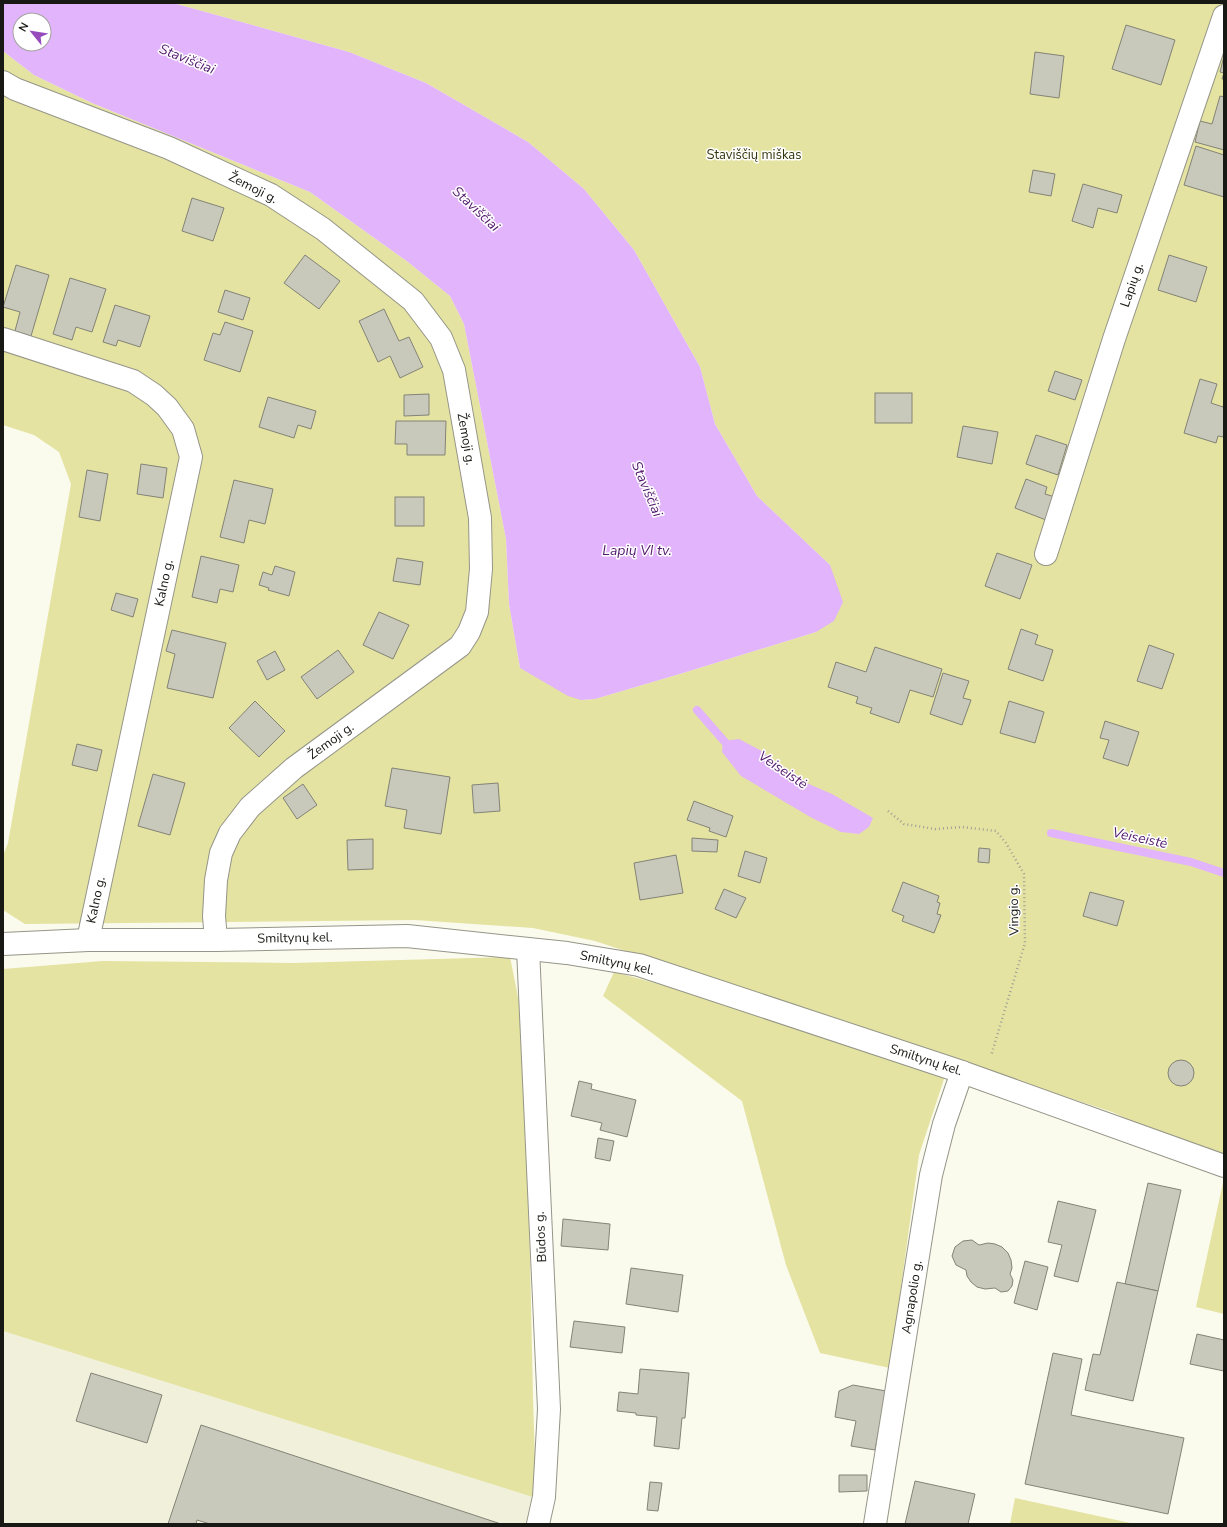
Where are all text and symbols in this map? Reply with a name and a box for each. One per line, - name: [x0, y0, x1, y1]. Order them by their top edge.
- north arrow: [12, 12, 52, 52]
- text: N: [15, 20, 32, 35]
- water label: Staviščiai: [156, 39, 218, 79]
- park label: Staviščių miškas: [707, 146, 801, 164]
- street label: Žemoji g.: [225, 167, 281, 208]
- water label: Staviščiai: [448, 182, 504, 236]
- street label: Lapių g.: [1116, 260, 1148, 310]
- street label: Žemoji g.: [453, 411, 480, 467]
- water label: Staviščiai: [627, 458, 667, 520]
- water label: Lapių VI tv.: [602, 541, 672, 560]
- street label: Kalno g.: [150, 558, 178, 608]
- street label: Žemoji g.: [304, 717, 358, 764]
- water label: Veiseistė: [755, 746, 812, 794]
- water label: Veiseistė: [1111, 823, 1170, 853]
- street label: Kalno g.: [82, 875, 110, 925]
- street label: Vingio g.: [1005, 884, 1023, 937]
- street label: Smiltynų kel.: [257, 928, 333, 948]
- street label: Smiltynų kel.: [578, 946, 656, 980]
- street label: Smiltynų kel.: [887, 1040, 965, 1080]
- street label: Būdos g.: [531, 1211, 551, 1263]
- street label: Agnapolio g.: [897, 1259, 927, 1335]

